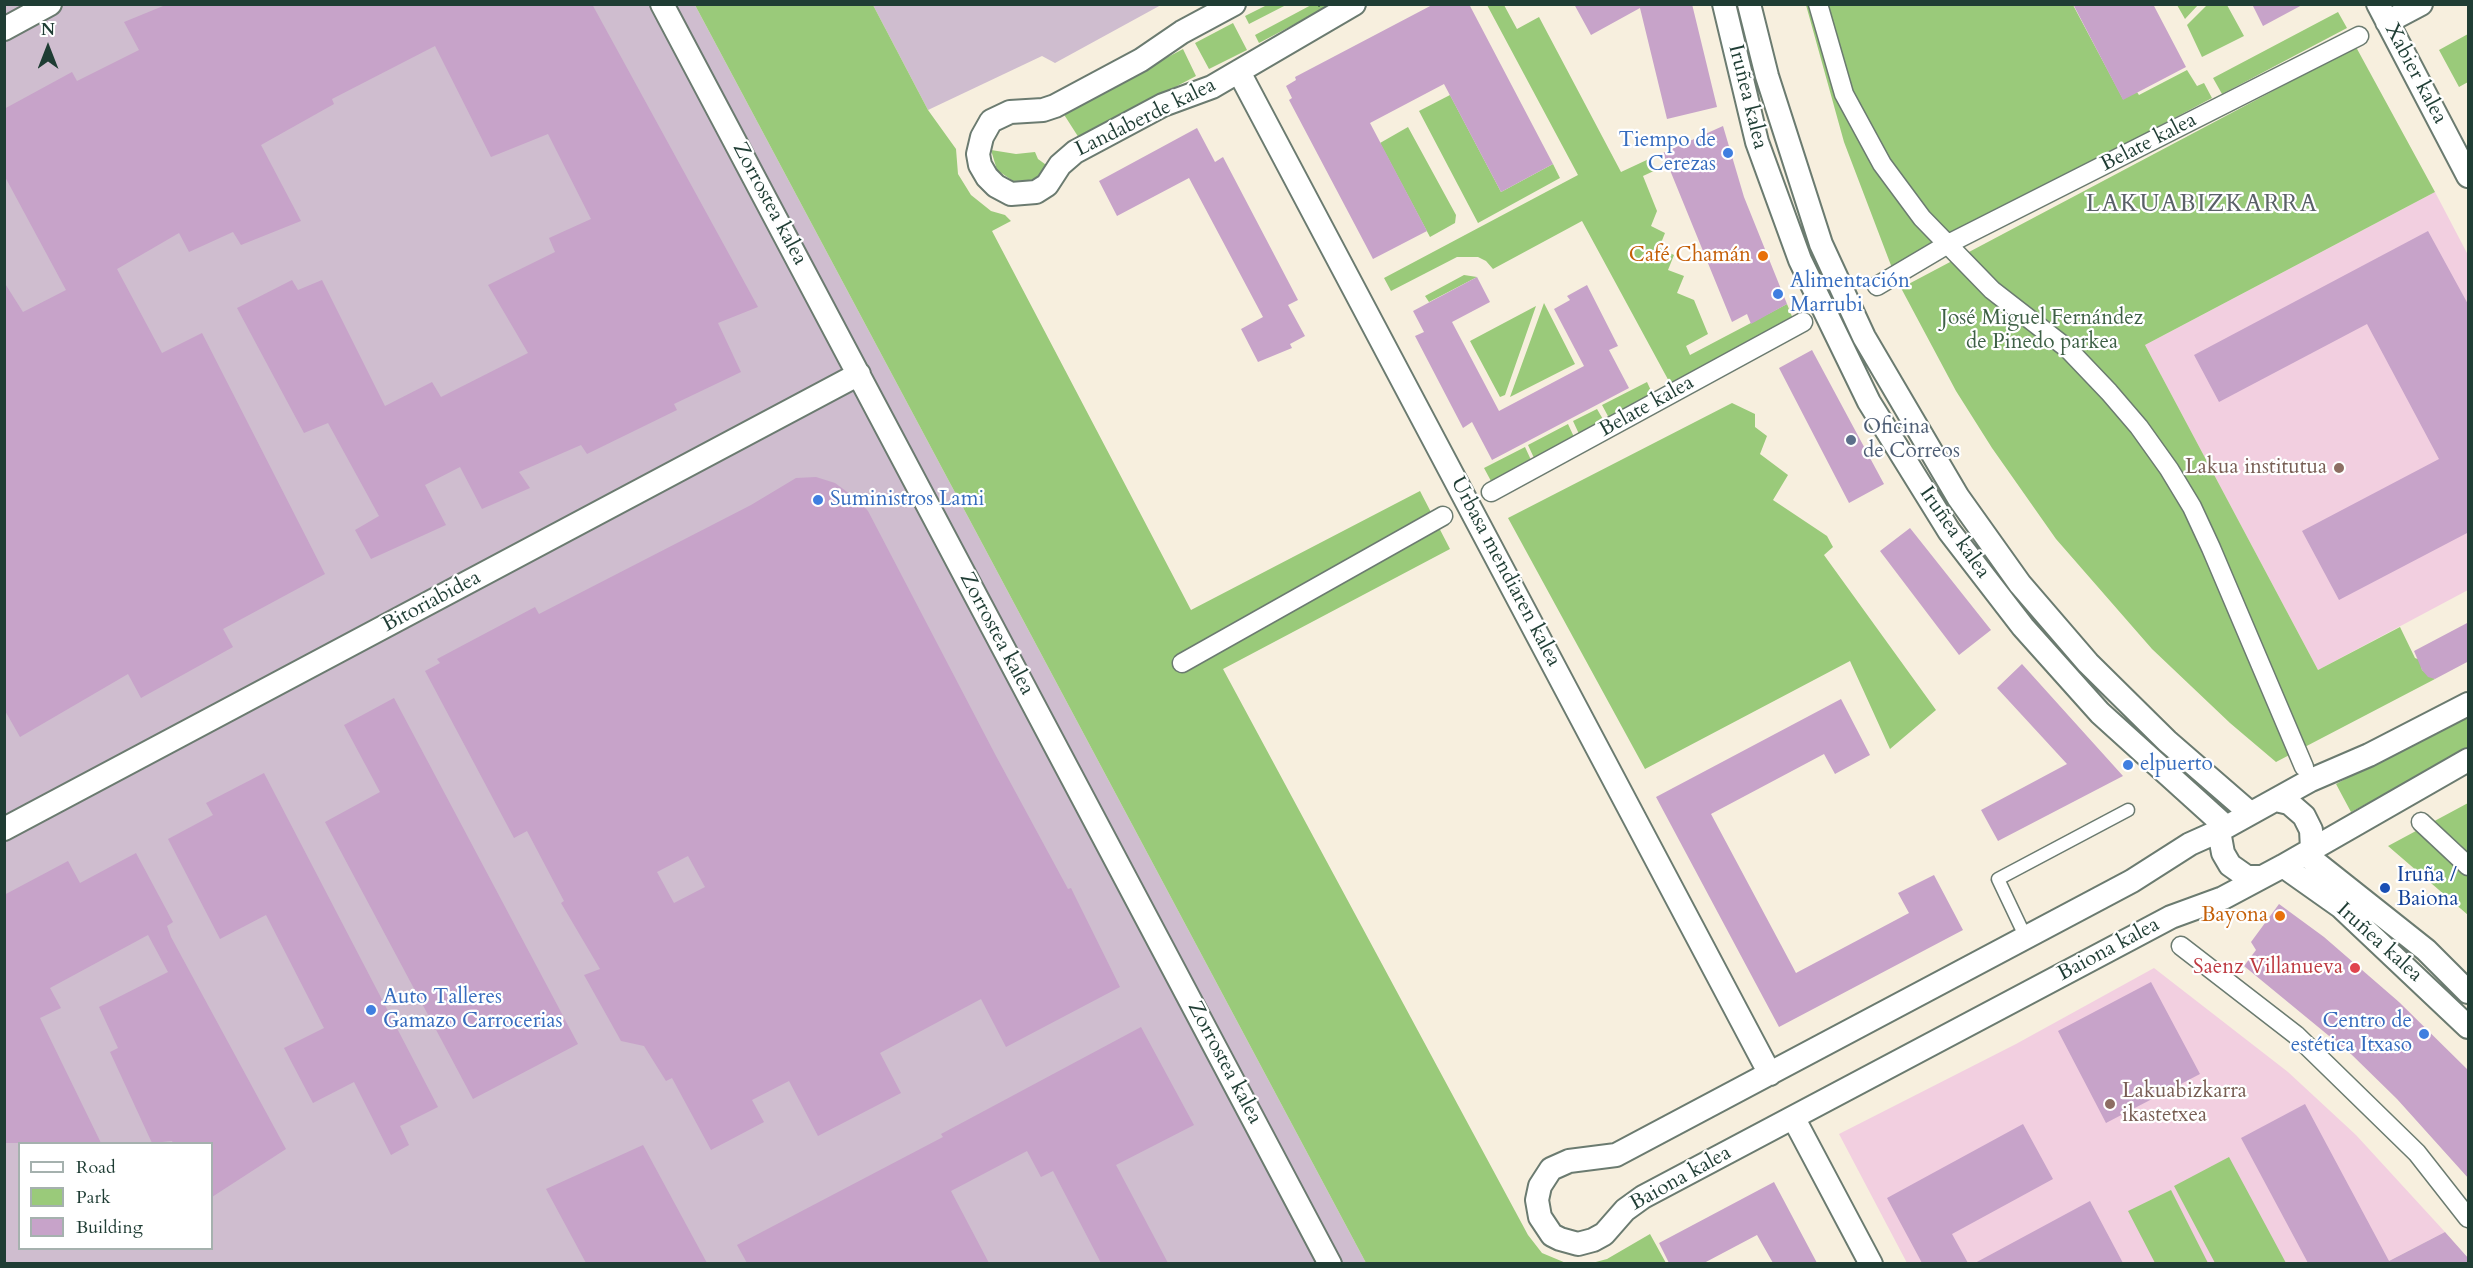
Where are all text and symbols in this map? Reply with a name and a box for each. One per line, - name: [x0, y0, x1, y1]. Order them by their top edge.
- north arrow: [18, 18, 78, 78]
- text: N: [41, 19, 55, 41]
- street label: Xabier kalea: [2378, 20, 2452, 128]
- street label: Iruñea kalea: [1722, 42, 1772, 152]
- street label: Landaberde kalea: [1072, 73, 1220, 163]
- street label: Belate kalea: [2097, 108, 2201, 178]
- place label: Tiempo de Cerezas: [1619, 128, 1716, 178]
- street label: Zorrostea kalea: [726, 138, 812, 270]
- marker: Tiempo de Cerezas: [1721, 146, 1735, 160]
- district label: LAKUABIZKARRA: [2086, 191, 2318, 219]
- place label: Café Chamán: [1629, 243, 1751, 269]
- marker: Café Chamán: [1756, 249, 1770, 263]
- place label: Alimentación Marrubi: [1790, 269, 1910, 319]
- marker: Alimentación Marrubi: [1771, 287, 1785, 301]
- park label: José Miguel Fernández de Pinedo parkea: [1941, 306, 2143, 356]
- street label: Belate kalea: [1595, 371, 1699, 443]
- place label: Oficina de Correos: [1863, 415, 1960, 465]
- marker: Oficina de Correos: [1844, 433, 1858, 447]
- place label: Lakua institutua: [2185, 455, 2327, 481]
- marker: Lakua institutua: [2332, 461, 2346, 475]
- street label: Urbasa mendiaren kalea: [1444, 473, 1566, 671]
- street label: Iruñea kalea: [1913, 482, 1995, 584]
- place label: Suministros Lami: [830, 487, 984, 513]
- marker: Suministros Lami: [811, 493, 825, 507]
- street label: Bitoriabidea: [379, 566, 485, 638]
- street label: Zorrostea kalea: [953, 568, 1039, 700]
- place label: elpuerto: [2140, 752, 2213, 778]
- marker: elpuerto: [2121, 758, 2135, 772]
- place label: Iruña / Baiona: [2397, 863, 2459, 913]
- marker: Iruña / Baiona: [2378, 881, 2392, 895]
- street label: Iruñea kalea: [2331, 898, 2427, 988]
- place label: Bayona: [2201, 903, 2268, 929]
- marker: Bayona: [2273, 909, 2287, 923]
- street label: Baiona kalea: [2054, 913, 2164, 987]
- place label: Saenz Villanueva: [2193, 955, 2343, 981]
- marker: Saenz Villanueva: [2348, 961, 2362, 975]
- place label: Auto Talleres Gamazo Carrocerias: [383, 985, 562, 1035]
- street label: Zorrostea kalea: [1181, 997, 1267, 1129]
- marker: Auto Talleres Gamazo Carrocerias: [364, 1003, 378, 1017]
- place label: Centro de estética Itxaso: [2291, 1009, 2412, 1059]
- marker: Centro de estética Itxaso: [2417, 1027, 2431, 1041]
- place label: Lakuabizkarra ikastetxea: [2122, 1079, 2247, 1129]
- marker: Lakuabizkarra ikastetxea: [2103, 1097, 2117, 1111]
- street label: Baiona kalea: [1626, 1141, 1736, 1217]
- legend: [18, 1142, 213, 1250]
- text: Road: [76, 1155, 116, 1180]
- text: Park: [76, 1185, 111, 1210]
- text: Building: [76, 1215, 143, 1240]

